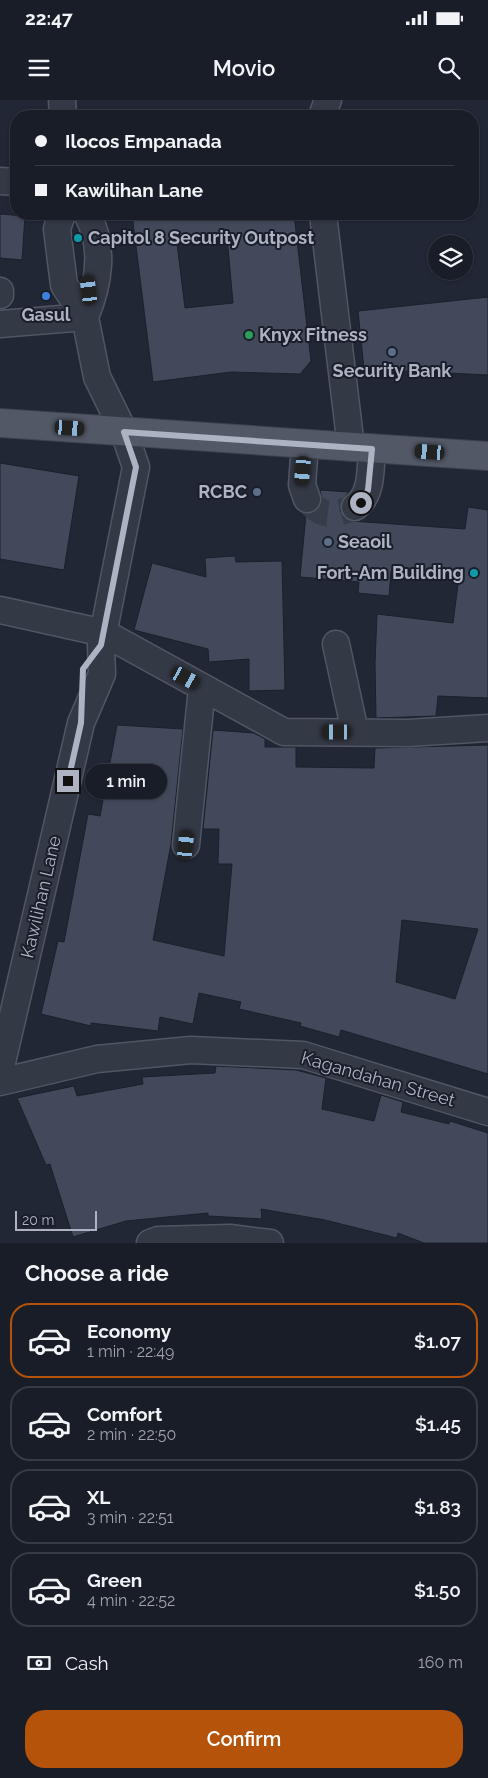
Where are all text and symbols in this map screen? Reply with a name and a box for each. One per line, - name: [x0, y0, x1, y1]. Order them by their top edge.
- text: 22:47: [25, 7, 73, 29]
- icon: menu: [25, 54, 53, 82]
- icon: search: [435, 54, 463, 82]
- text: Movio: [213, 55, 275, 81]
- text: Ilocos Empanada: [65, 130, 222, 152]
- text: Kawilihan Lane: [65, 179, 203, 201]
- place label: Capitol 8 Security Outpost: [88, 227, 314, 248]
- marker: Capitol 8 Security Outpost: [72, 232, 84, 244]
- map controls: [428, 235, 473, 280]
- button: layers: [428, 235, 473, 280]
- car: [79, 274, 98, 306]
- marker: Gasul: [40, 290, 52, 302]
- place label: Gasul: [21, 304, 71, 325]
- place label: Knyx Fitness: [259, 324, 367, 345]
- marker: Knyx Fitness: [243, 329, 255, 341]
- marker: Security Bank: [386, 346, 398, 358]
- place label: Security Bank: [333, 360, 452, 381]
- car: [54, 419, 85, 437]
- car: [414, 443, 445, 461]
- car: [294, 455, 311, 487]
- place label: RCBC: [198, 481, 247, 502]
- marker: RCBC: [251, 486, 263, 498]
- route start: [350, 492, 372, 514]
- place label: Seaoil: [338, 531, 392, 552]
- marker: Seaoil: [322, 536, 334, 548]
- place label: Fort-Am Building: [317, 562, 464, 583]
- marker: Fort-Am Building: [468, 567, 480, 579]
- car: [169, 664, 202, 692]
- car: [322, 725, 352, 740]
- callout: 1 min: [86, 764, 168, 798]
- route end: [57, 770, 79, 792]
- text: 1 min: [106, 772, 146, 791]
- car: [176, 829, 195, 861]
- street label: Kawilihan Lane: [16, 833, 65, 960]
- street label: Kagandahan Street: [299, 1046, 458, 1111]
- scale bar: [15, 1208, 98, 1231]
- text: 20 m: [22, 1212, 54, 1228]
- text: Choose a ride: [25, 1260, 169, 1286]
- icon: car: [27, 1318, 72, 1363]
- text: Economy: [87, 1320, 171, 1342]
- text: $1.07: [414, 1330, 461, 1352]
- text: 1 min · 22:49: [87, 1342, 174, 1361]
- icon: car: [27, 1401, 72, 1446]
- text: Comfort: [87, 1403, 162, 1425]
- text: $1.45: [415, 1413, 461, 1435]
- text: 2 min · 22:50: [87, 1425, 176, 1444]
- icon: car: [27, 1484, 72, 1529]
- text: XL: [87, 1486, 110, 1508]
- text: $1.83: [414, 1496, 461, 1518]
- text: 3 min · 22:51: [87, 1508, 174, 1527]
- icon: car: [27, 1567, 72, 1612]
- text: Green: [87, 1569, 142, 1591]
- text: $1.50: [414, 1579, 461, 1601]
- text: 4 min · 22:52: [87, 1591, 175, 1610]
- icon: cash: [25, 1649, 53, 1677]
- text: Cash: [65, 1652, 109, 1674]
- text: 160 m: [418, 1653, 463, 1672]
- button: Confirm: [25, 1710, 463, 1768]

